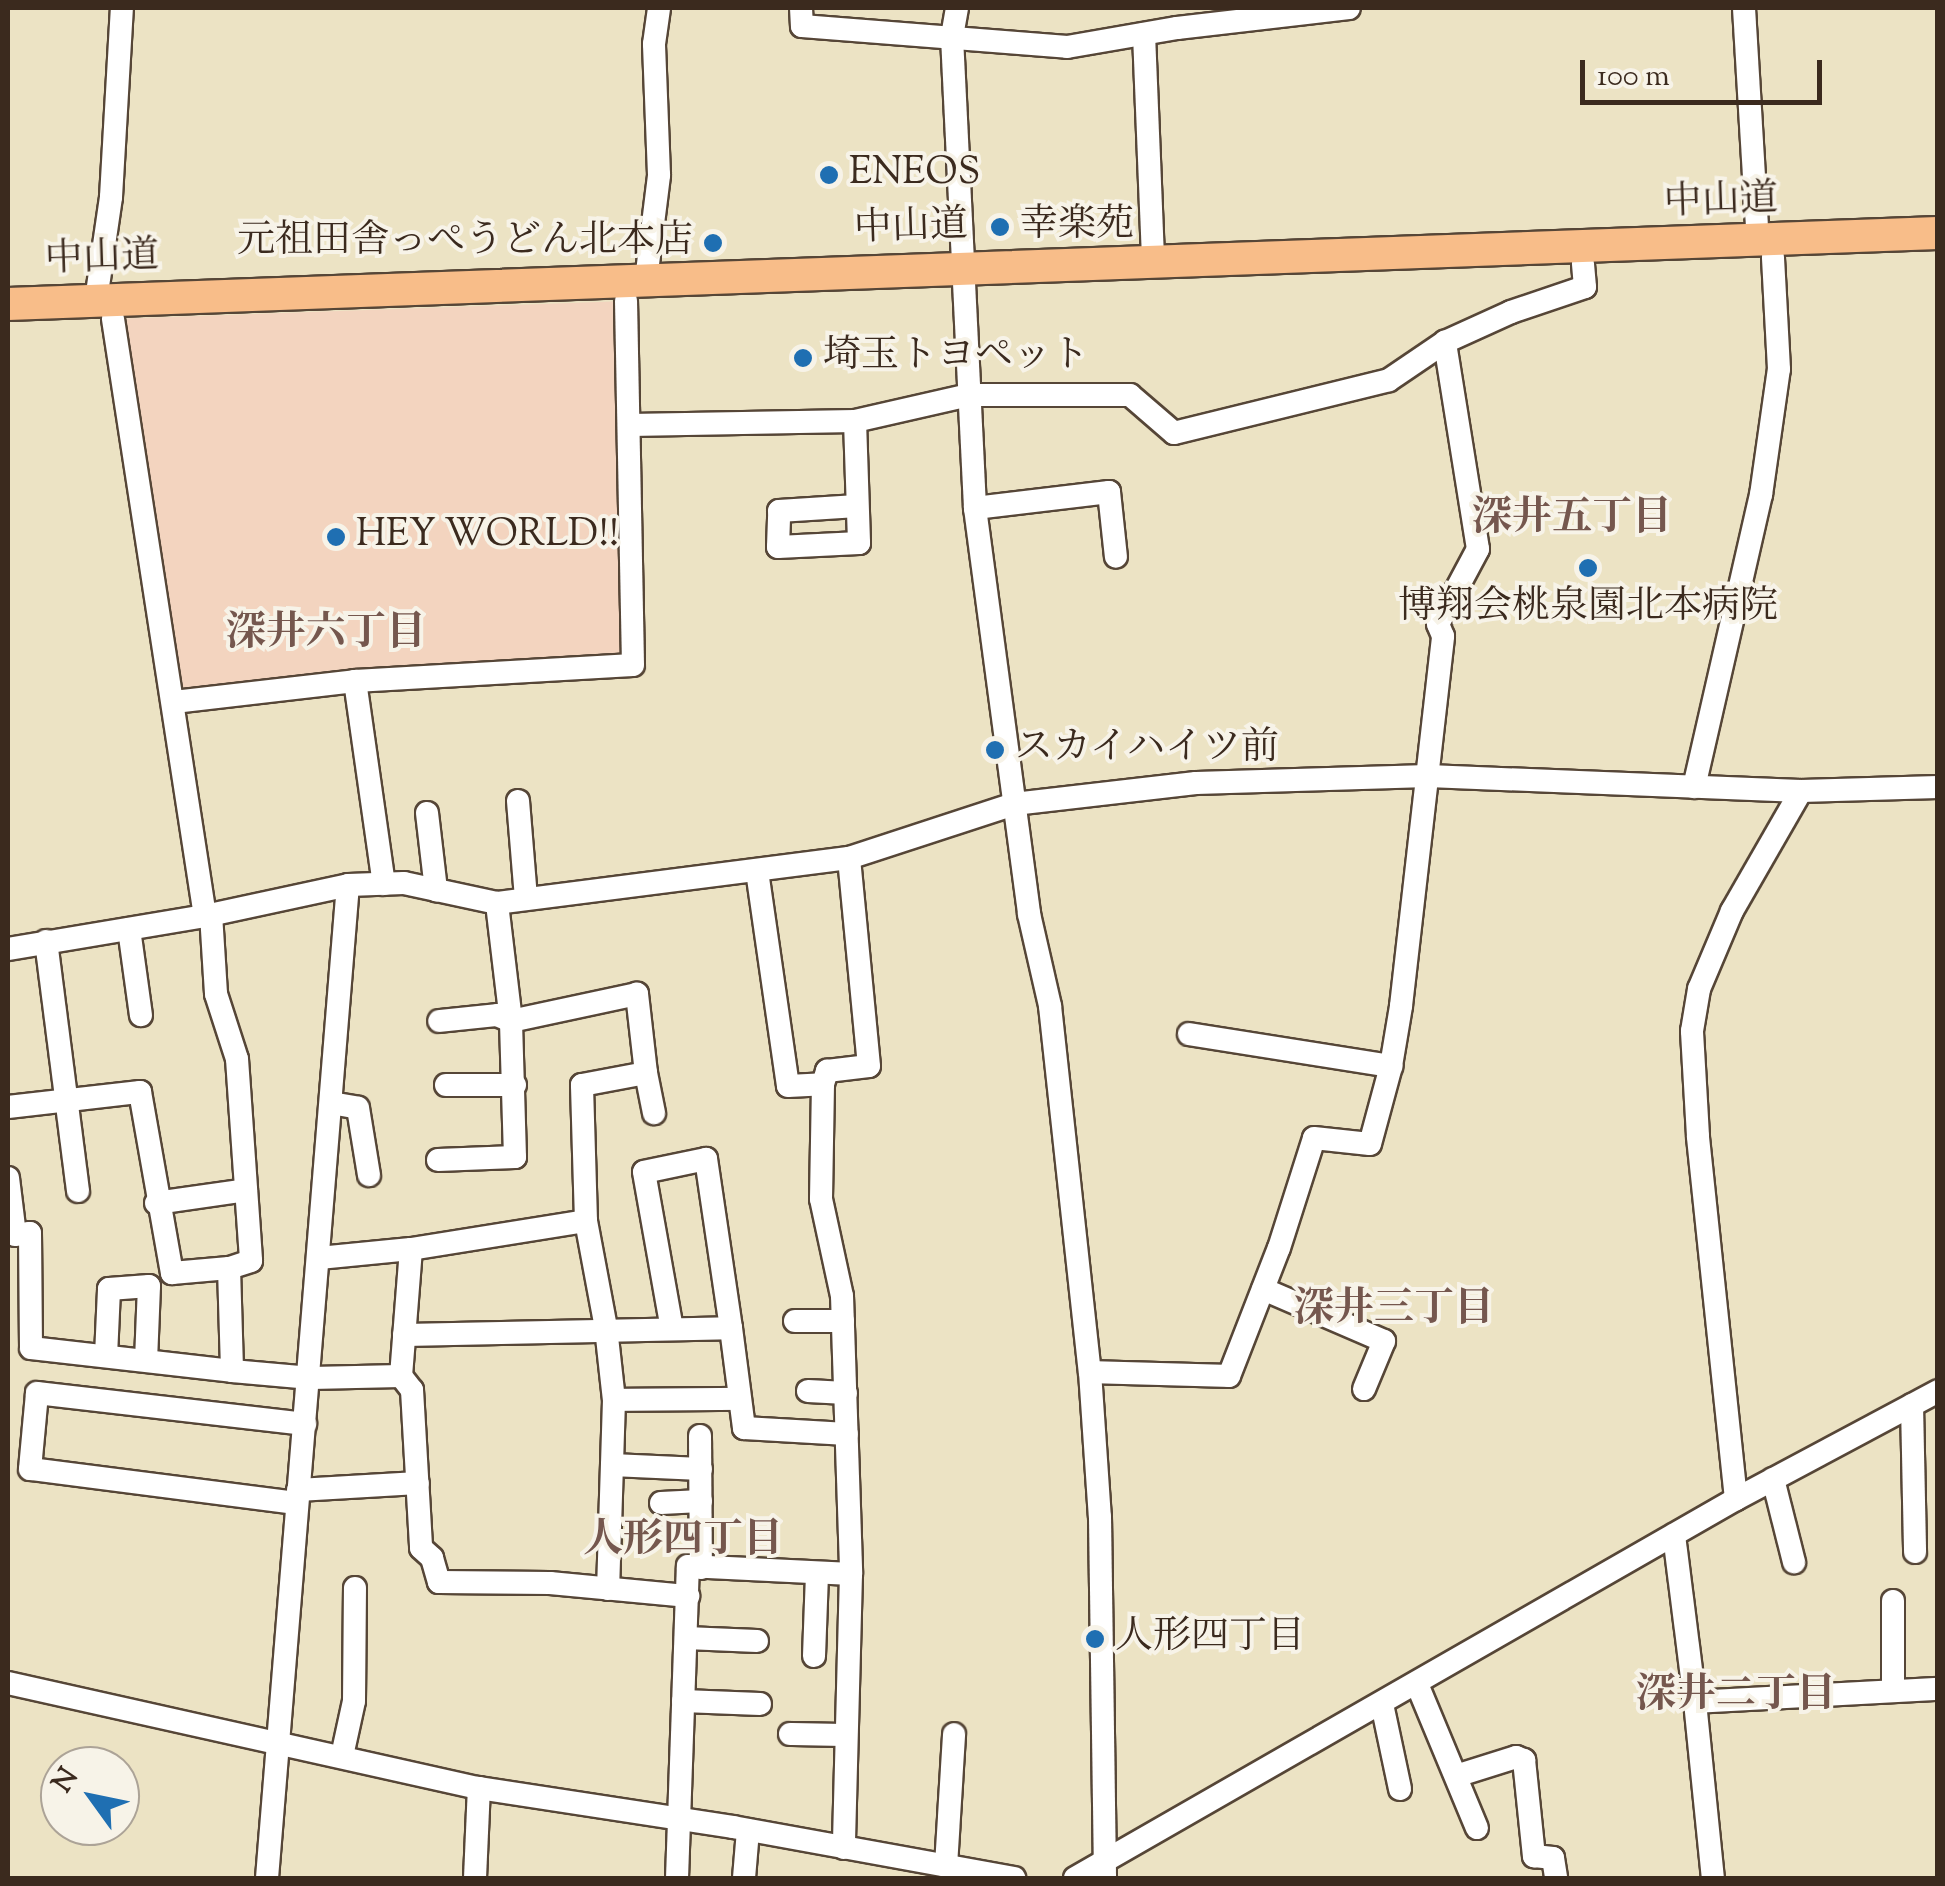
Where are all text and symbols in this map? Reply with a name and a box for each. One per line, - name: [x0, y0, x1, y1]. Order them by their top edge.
- scale bar: [1585, 40, 1828, 102]
- text: 100 m: [1597, 56, 1670, 99]
- place label: ENEOS: [849, 152, 980, 198]
- marker: ENEOS: [818, 164, 840, 186]
- street label: 中山道: [1663, 178, 1779, 228]
- street label: 中山道: [853, 204, 969, 254]
- place label: 幸楽苑: [1020, 204, 1134, 250]
- marker: 幸楽苑: [989, 216, 1011, 238]
- place label: 元祖田舎っぺうどん北本店: [237, 220, 693, 266]
- marker: 元祖田舎っぺうどん北本店: [702, 232, 724, 254]
- street label: 中山道: [44, 235, 160, 285]
- place label: 埼玉トヨペット: [823, 335, 1089, 381]
- marker: 埼玉トヨペット: [792, 347, 814, 369]
- district label: 深井五丁目: [1472, 496, 1672, 544]
- place label: HEY WORLD!!: [356, 514, 619, 560]
- marker: HEY WORLD!!: [325, 526, 347, 548]
- marker: 博翔会桃泉園北本病院: [1575, 555, 1601, 581]
- place label: 博翔会桃泉園北本病院: [1398, 586, 1778, 632]
- district label: 深井六丁目: [226, 611, 426, 659]
- place label: スカイハイツ前: [1015, 727, 1281, 773]
- marker: スカイハイツ前: [984, 739, 1006, 761]
- district label: 深井三丁目: [1294, 1287, 1494, 1335]
- district label: 人形四丁目: [583, 1518, 783, 1566]
- place label: 人形四丁目: [1115, 1616, 1305, 1662]
- marker: 人形四丁目: [1084, 1628, 1106, 1650]
- district label: 深井二丁目: [1636, 1673, 1836, 1721]
- north arrow: [40, 1746, 140, 1846]
- text: N: [44, 1760, 89, 1801]

